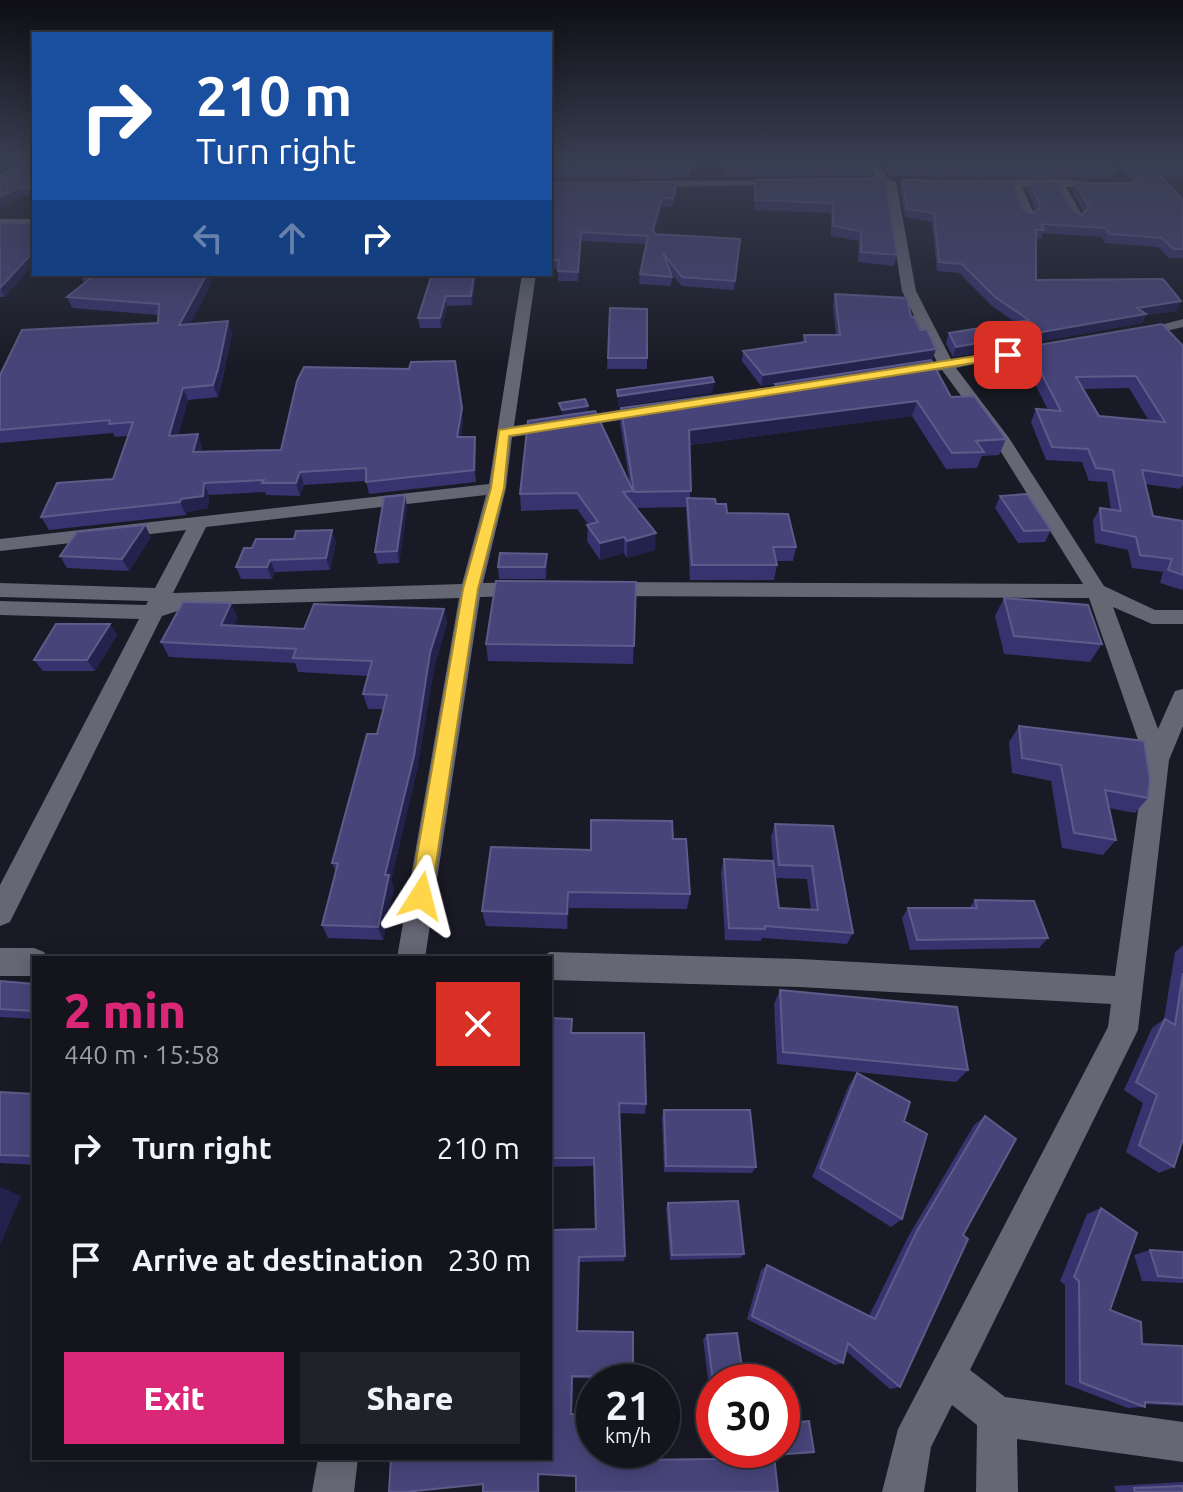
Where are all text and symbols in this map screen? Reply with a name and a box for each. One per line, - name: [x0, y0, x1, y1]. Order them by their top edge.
- icon: right: [64, 64, 168, 168]
- text: 210 m: [196, 64, 352, 127]
- text: Turn right: [196, 130, 356, 171]
- icon: left: [186, 216, 230, 260]
- icon: ahead: [270, 216, 314, 260]
- icon: right: [354, 216, 398, 260]
- pin: [974, 321, 1042, 389]
- icon: arrive: [986, 333, 1030, 377]
- position arrow: [379, 854, 463, 938]
- button: close: [436, 982, 520, 1066]
- text: 2 min: [64, 983, 186, 1037]
- text: 440 m · 15:58: [64, 1040, 220, 1069]
- icon: right: [64, 1126, 108, 1170]
- text: Turn right: [132, 1131, 272, 1165]
- text: 210 m: [436, 1131, 520, 1165]
- icon: arrive: [64, 1238, 108, 1282]
- text: Arrive at destination: [132, 1243, 424, 1277]
- text: 230 m: [448, 1243, 531, 1277]
- button: Exit: [64, 1352, 284, 1444]
- button: Share: [300, 1352, 520, 1444]
- speed limit sign: 30: [696, 1364, 800, 1468]
- text: 21: [605, 1383, 651, 1428]
- text: km/h: [605, 1424, 651, 1447]

